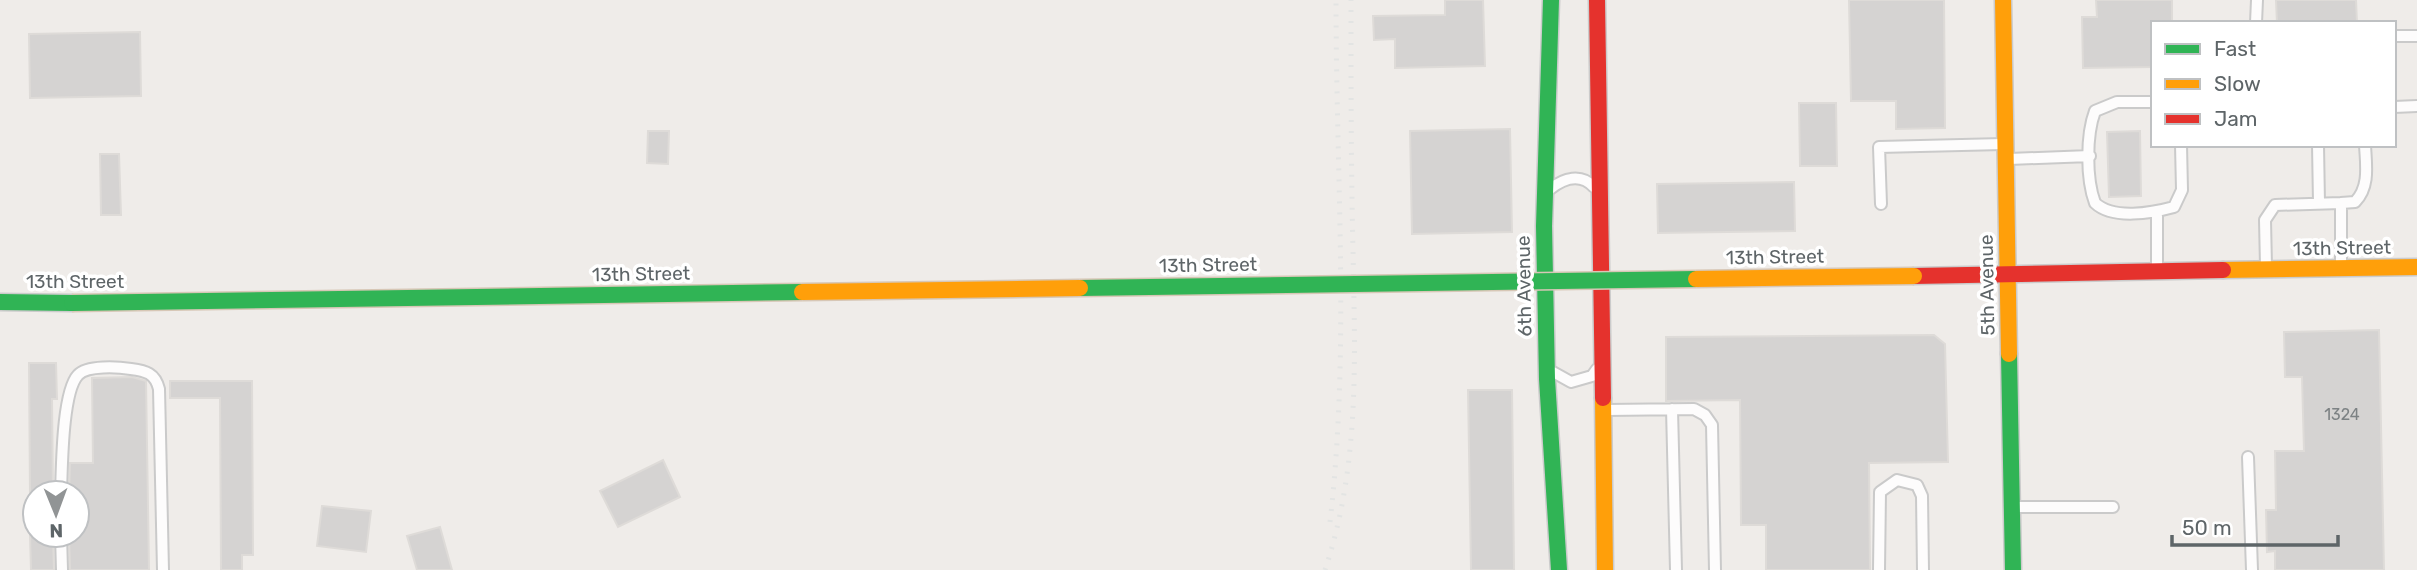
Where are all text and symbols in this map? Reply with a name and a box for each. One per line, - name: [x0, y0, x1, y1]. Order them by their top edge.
- legend: [2151, 21, 2396, 147]
- text: Fast: [2214, 36, 2256, 61]
- text: Slow: [2214, 71, 2261, 96]
- text: Jam: [2214, 106, 2258, 131]
- street label: 5th Avenue: [1975, 234, 1999, 336]
- street label: 6th Avenue: [1512, 235, 1536, 337]
- street label: 13th Street: [2293, 236, 2392, 260]
- street label: 13th Street: [1726, 245, 1825, 269]
- street label: 13th Street: [1159, 253, 1258, 277]
- street label: 13th Street: [592, 262, 691, 286]
- street label: 13th Street: [26, 270, 125, 293]
- house number: 1324: [2324, 405, 2360, 424]
- north arrow: [21, 479, 91, 549]
- scale bar: [2172, 504, 2338, 548]
- text: 50 m: [2182, 515, 2232, 540]
- text: N: [49, 519, 63, 542]

